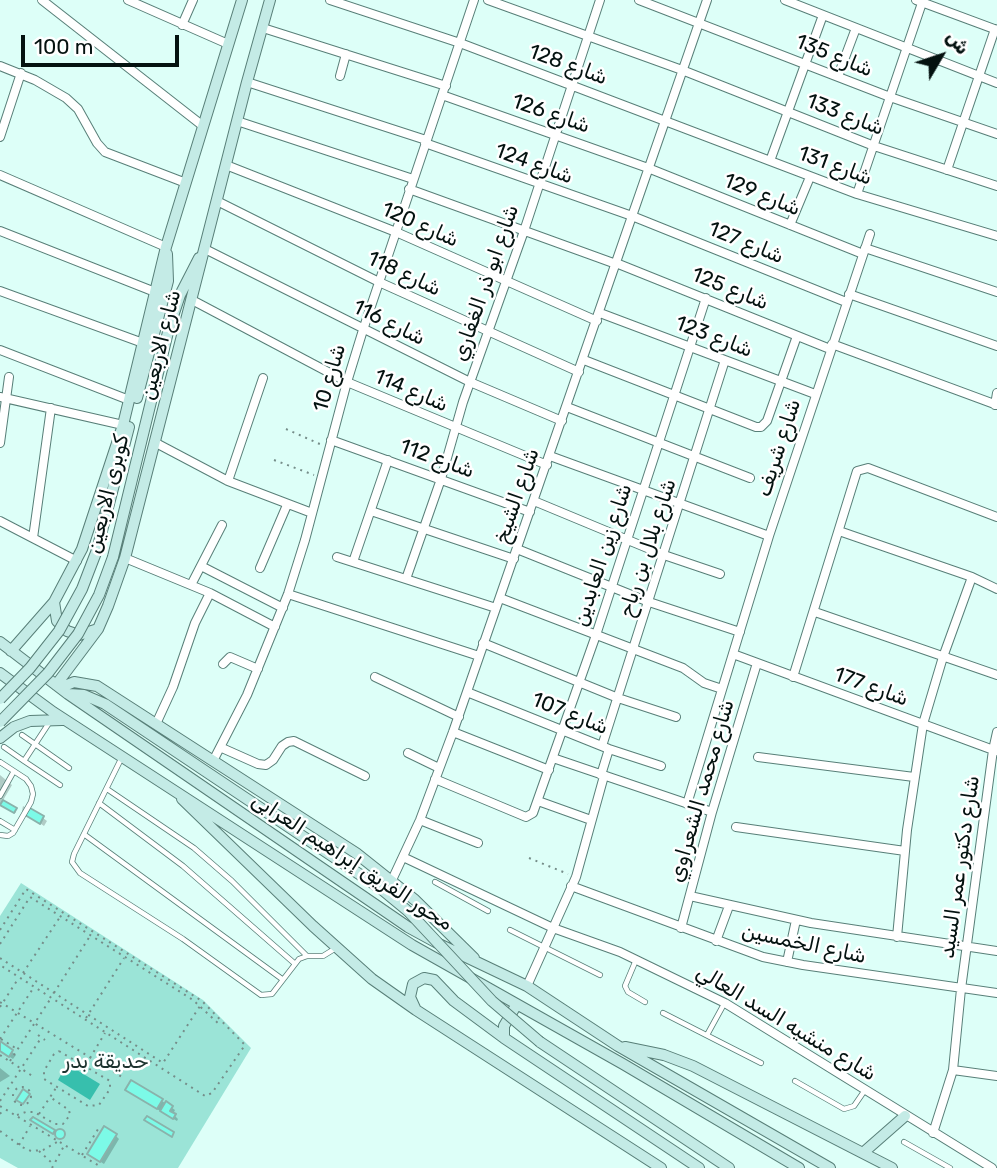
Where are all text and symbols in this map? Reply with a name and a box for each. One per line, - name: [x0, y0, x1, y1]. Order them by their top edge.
- scale bar: [24, 21, 182, 65]
- north arrow: [906, 21, 976, 91]
- text: ش: [941, 26, 974, 59]
- street label: شارع 135: [792, 29, 876, 83]
- text: 100 m: [34, 34, 93, 59]
- street label: شارع 128: [525, 39, 611, 91]
- street label: شارع 126: [509, 89, 593, 139]
- street label: شارع 133: [803, 89, 887, 141]
- street label: شارع 124: [492, 138, 576, 190]
- street label: شارع 131: [794, 141, 876, 191]
- street label: شارع 129: [720, 168, 804, 222]
- street label: شارع 120: [378, 197, 462, 253]
- street label: شارع ابو ذر الغفاري: [447, 201, 525, 365]
- street label: شارع 127: [705, 217, 787, 269]
- street label: شارع 118: [363, 246, 445, 302]
- street label: شارع 125: [688, 262, 772, 316]
- street label: شارع الاربعين: [135, 287, 187, 403]
- street label: شارع 116: [349, 295, 429, 351]
- street label: شارع 123: [672, 311, 756, 363]
- street label: شارع 10: [308, 341, 352, 415]
- street label: شارع 114: [370, 364, 452, 418]
- street label: شارع شريف: [751, 396, 807, 500]
- street label: كوبرى الاربعين: [81, 432, 135, 556]
- street label: شارع 112: [396, 434, 478, 484]
- street label: شارع الشيخ: [489, 445, 545, 547]
- street label: شارع بلال بن رباح: [614, 476, 682, 620]
- street label: شارع زين العابدين: [568, 481, 638, 629]
- street label: شارع 177: [830, 662, 912, 712]
- street label: شارع 107: [528, 687, 612, 741]
- street label: شارع محمد الشعراوي: [664, 697, 740, 885]
- street label: شارع دكتور عمر السيد: [935, 774, 985, 960]
- street label: محور الفريق إبراهيم العرابى: [247, 787, 457, 937]
- street label: شارع الخمسين: [740, 919, 868, 969]
- street label: شارع منشيه السد العالي: [691, 959, 881, 1087]
- park label: حديقة بدر: [63, 1049, 149, 1075]

